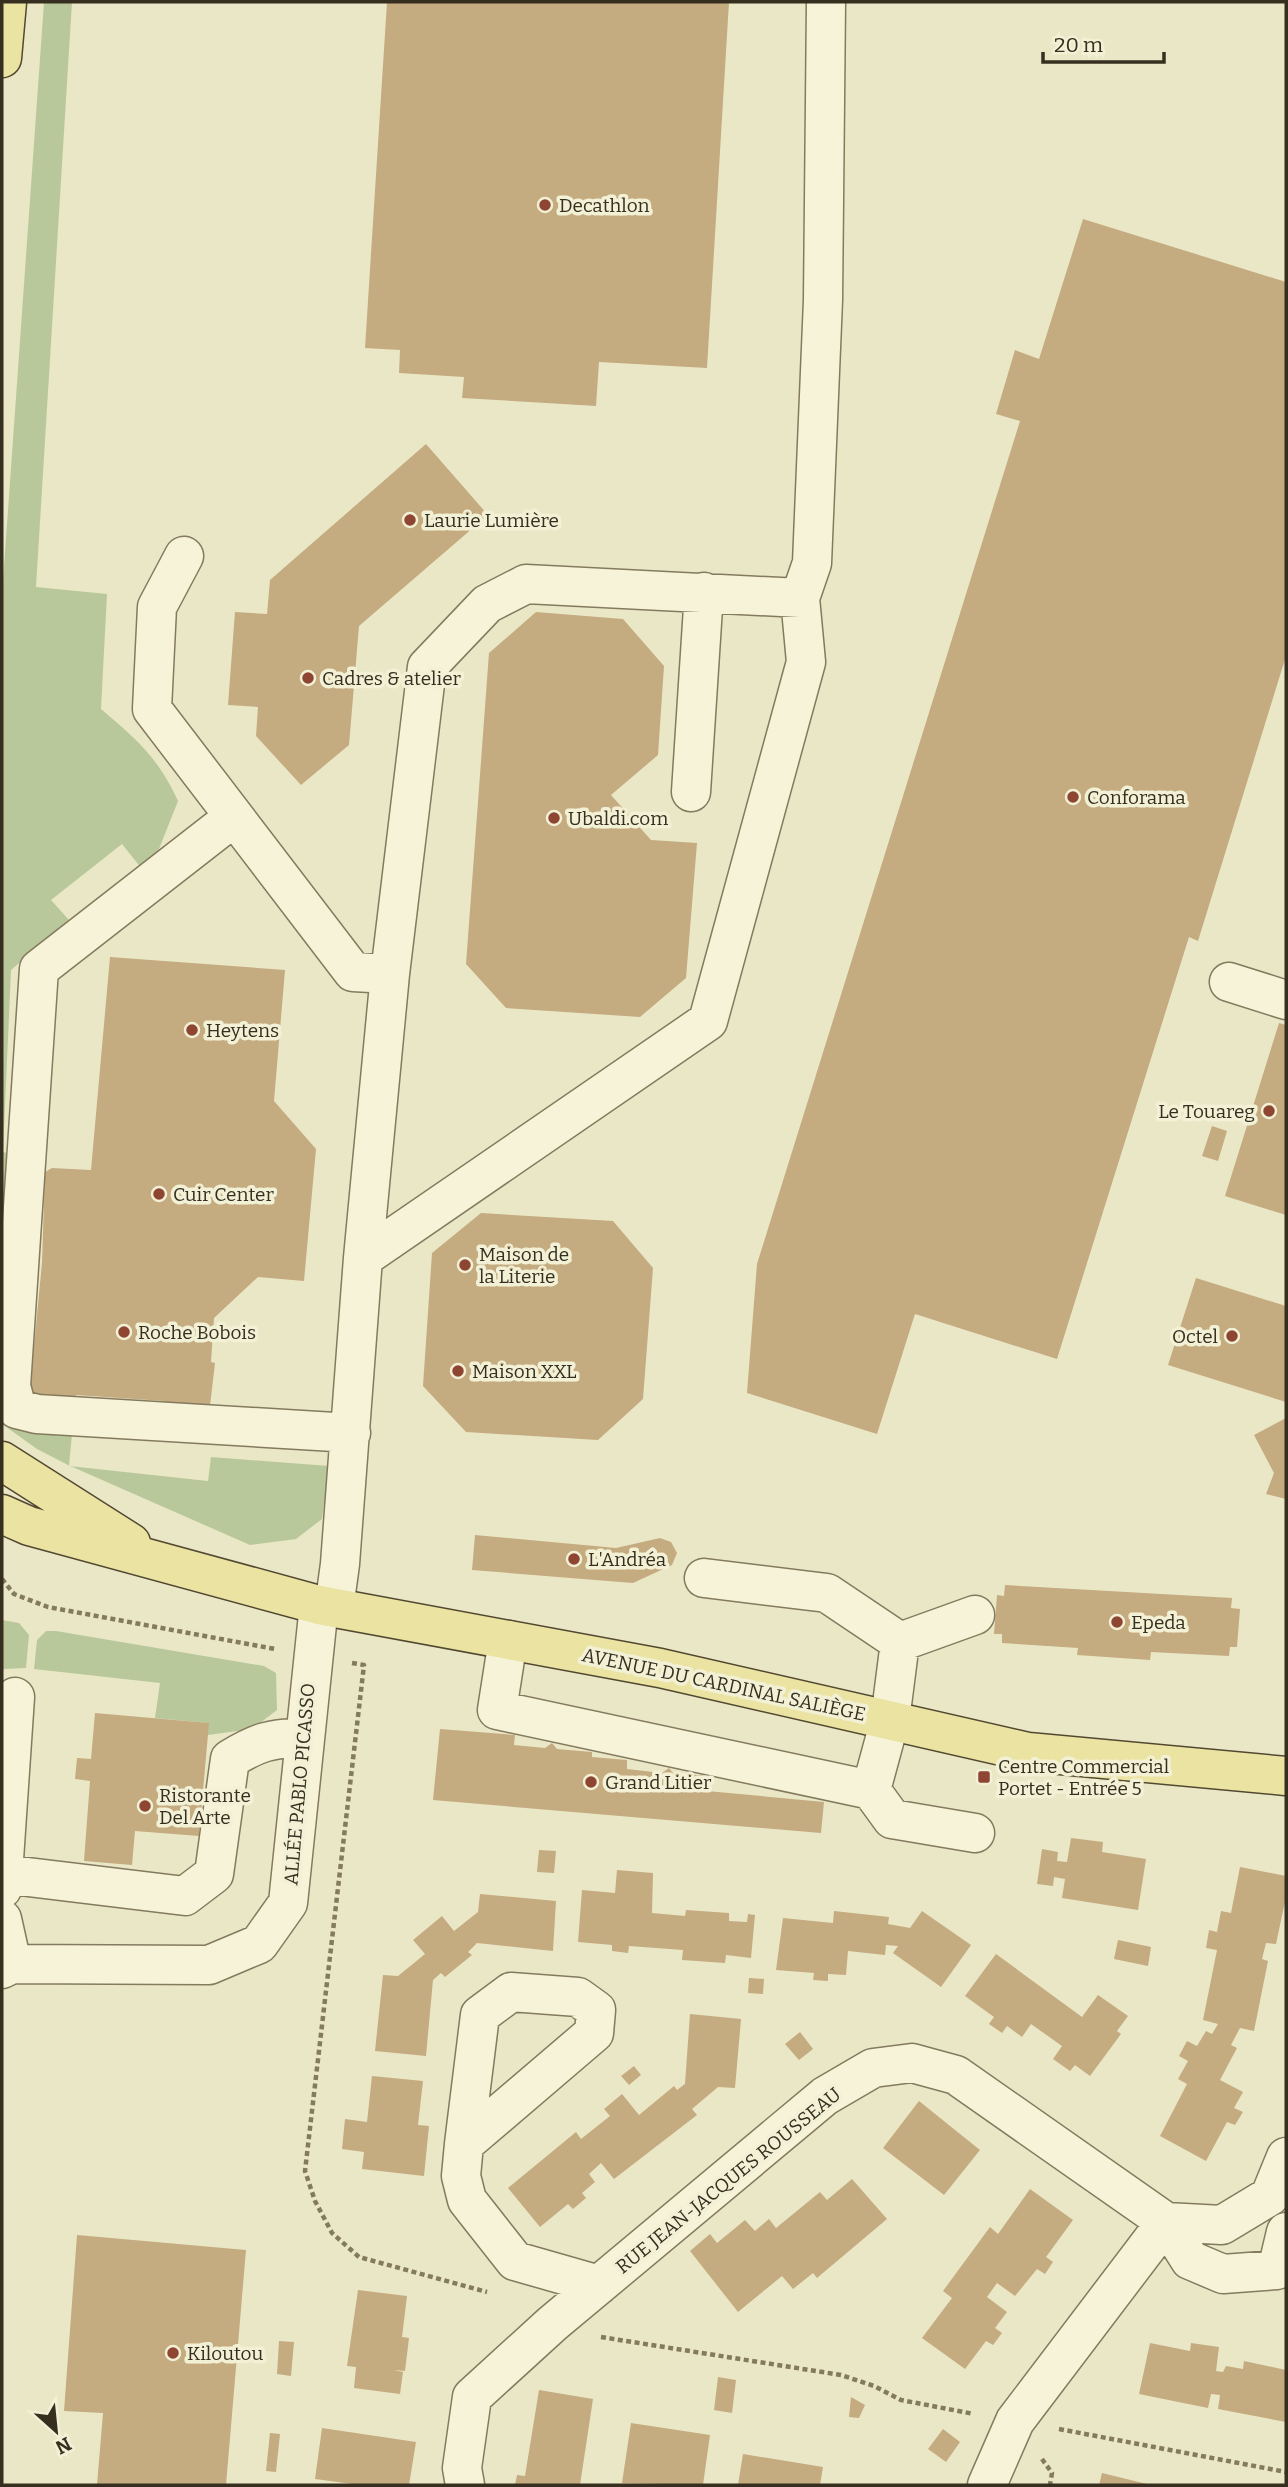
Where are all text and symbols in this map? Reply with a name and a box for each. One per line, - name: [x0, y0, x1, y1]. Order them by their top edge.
- scale bar: [1043, 21, 1164, 65]
- text: 20 m: [1054, 32, 1103, 58]
- place label: Decathlon: [559, 194, 650, 217]
- marker: Decathlon: [537, 197, 553, 213]
- place label: Laurie Lumière: [424, 509, 559, 532]
- marker: Laurie Lumière: [402, 512, 418, 528]
- place label: Cadres & atelier: [322, 667, 462, 690]
- marker: Cadres & atelier: [300, 670, 316, 686]
- place label: Conforama: [1087, 786, 1186, 809]
- marker: Conforama: [1065, 789, 1081, 805]
- place label: Ubaldi.com: [568, 807, 668, 830]
- marker: Ubaldi.com: [546, 810, 562, 826]
- place label: Heytens: [206, 1019, 279, 1042]
- marker: Heytens: [184, 1022, 200, 1038]
- place label: Le Touareg: [1158, 1100, 1255, 1123]
- marker: Le Touareg: [1261, 1103, 1277, 1119]
- place label: Cuir Center: [173, 1183, 275, 1206]
- marker: Cuir Center: [151, 1186, 167, 1202]
- place label: Maison de la Literie: [479, 1243, 569, 1288]
- marker: Maison de la Literie: [457, 1257, 473, 1273]
- place label: Roche Bobois: [138, 1321, 256, 1344]
- marker: Roche Bobois: [116, 1324, 132, 1340]
- place label: Octel: [1172, 1325, 1218, 1348]
- marker: Octel: [1224, 1328, 1240, 1344]
- place label: Maison XXL: [472, 1360, 577, 1383]
- marker: Maison XXL: [450, 1363, 466, 1379]
- place label: L'Andréa: [588, 1548, 667, 1571]
- marker: L'Andréa: [566, 1551, 582, 1567]
- place label: Epeda: [1131, 1611, 1186, 1634]
- marker: Epeda: [1109, 1614, 1125, 1630]
- street label: AVENUE DU CARDINAL SALIÈGE: [580, 1643, 868, 1726]
- street label: ALLÉE PABLO PICASSO: [279, 1682, 320, 1886]
- place label: Centre Commercial Portet - Entrée 5: [998, 1755, 1169, 1800]
- marker: Centre Commercial Portet - Entrée 5: [976, 1769, 992, 1785]
- place label: Grand Litier: [605, 1771, 712, 1794]
- marker: Grand Litier: [583, 1774, 599, 1790]
- place label: Ristorante Del Arte: [159, 1784, 251, 1829]
- marker: Ristorante Del Arte: [137, 1798, 153, 1814]
- street label: RUE JEAN-JACQUES ROUSSEAU: [611, 2082, 845, 2278]
- place label: Kiloutou: [187, 2342, 264, 2365]
- marker: Kiloutou: [165, 2345, 181, 2361]
- north arrow: [21, 2396, 91, 2466]
- text: N: [51, 2432, 75, 2459]

